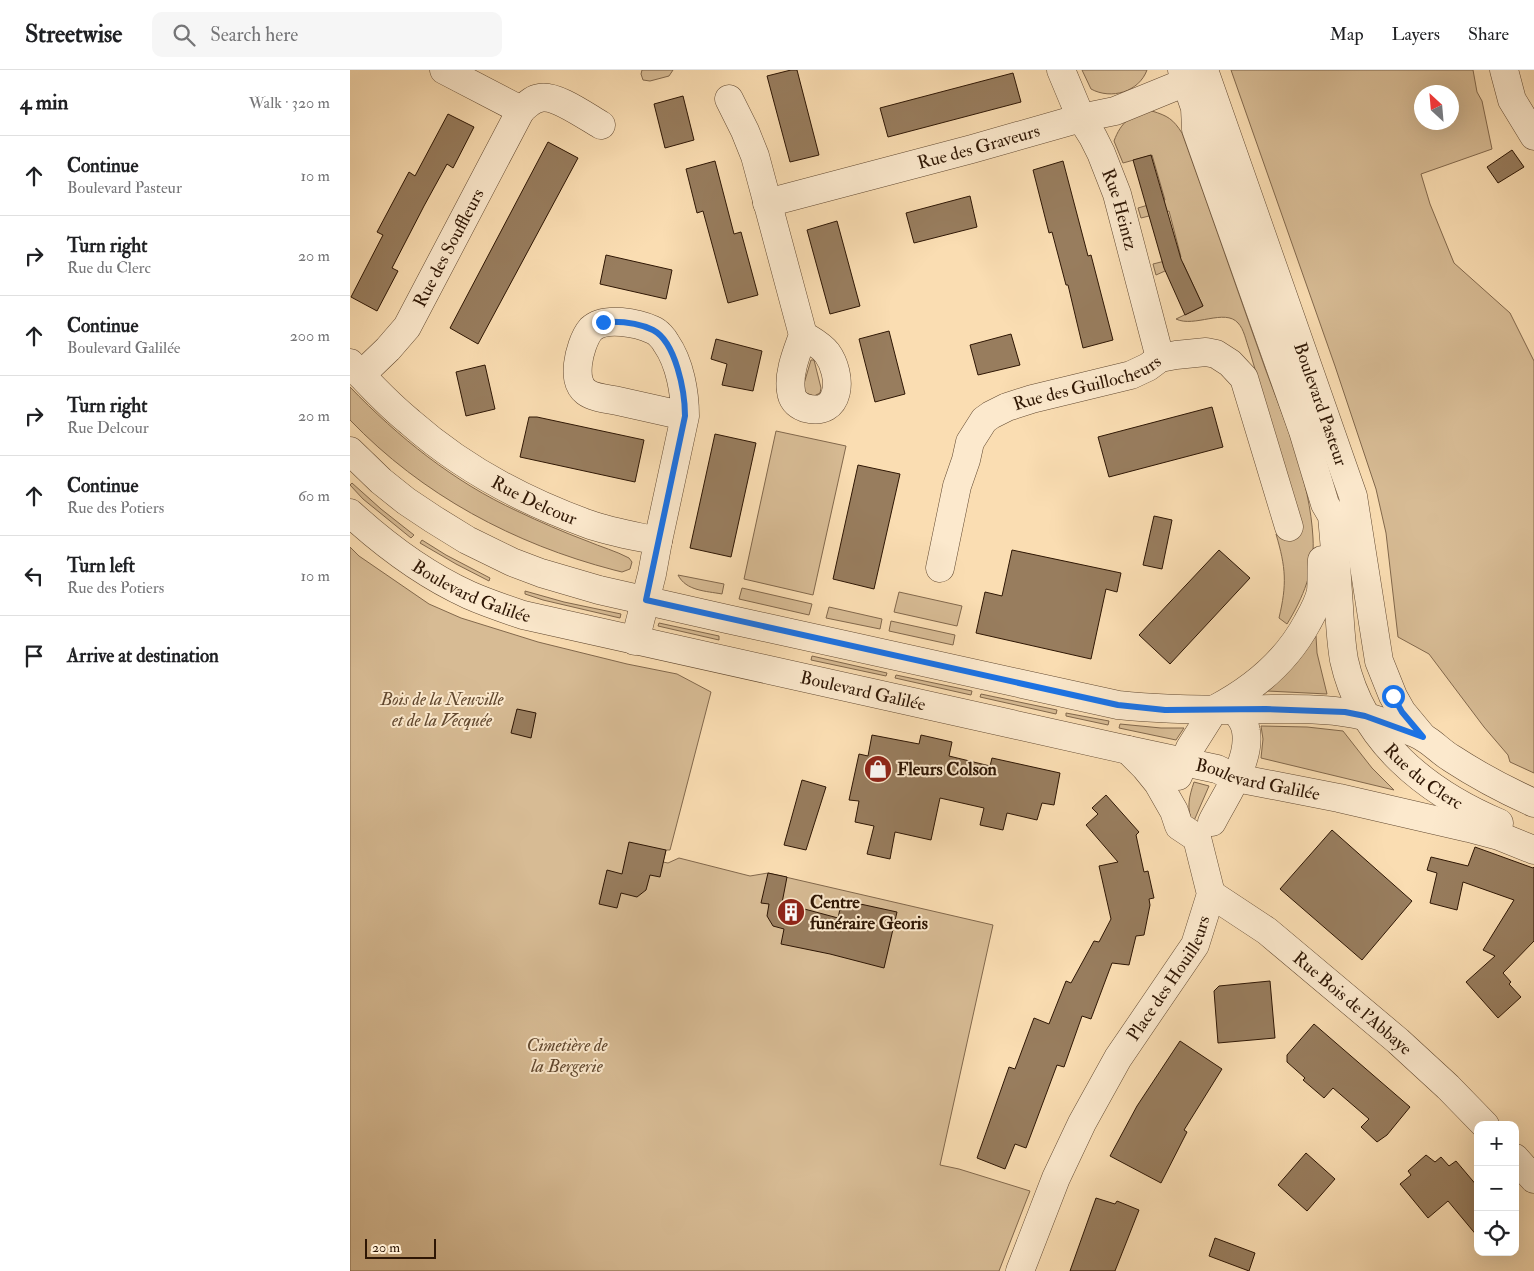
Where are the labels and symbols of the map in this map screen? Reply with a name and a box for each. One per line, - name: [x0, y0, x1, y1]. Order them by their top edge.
- north arrow: [1414, 85, 1459, 130]
- street label: Rue des Graveurs: [915, 119, 1043, 174]
- street label: Rue Heintz: [1097, 165, 1143, 253]
- street label: Rue des Souffleurs: [408, 184, 489, 311]
- route end: [592, 311, 615, 334]
- street label: Boulevard Pasteur: [1289, 339, 1353, 469]
- street label: Rue des Guillocheurs: [1010, 350, 1166, 416]
- street label: Rue Delcour: [487, 471, 581, 530]
- street label: Boulevard Galilée: [408, 555, 533, 628]
- street label: Boulevard Galilée: [798, 666, 928, 716]
- route start: [1382, 685, 1405, 708]
- park label: Bois de la Neuville et de la Vecquée: [379, 688, 505, 732]
- street label: Rue du Clerc: [1379, 738, 1467, 815]
- street label: Boulevard Galilée: [1194, 753, 1322, 806]
- shop icon: Fleurs Colson: [863, 754, 893, 784]
- place label: Fleurs Colson: [897, 758, 998, 781]
- place label: Centre funéraire Georis: [810, 891, 928, 935]
- building icon: Centre funéraire Georis: [776, 897, 806, 927]
- street label: Place des Houilleurs: [1122, 913, 1215, 1045]
- street label: Rue Bois de l'Abbaye: [1288, 946, 1417, 1060]
- park label: Cimetière de la Bergerie: [527, 1034, 609, 1078]
- scale bar: [365, 1236, 436, 1259]

